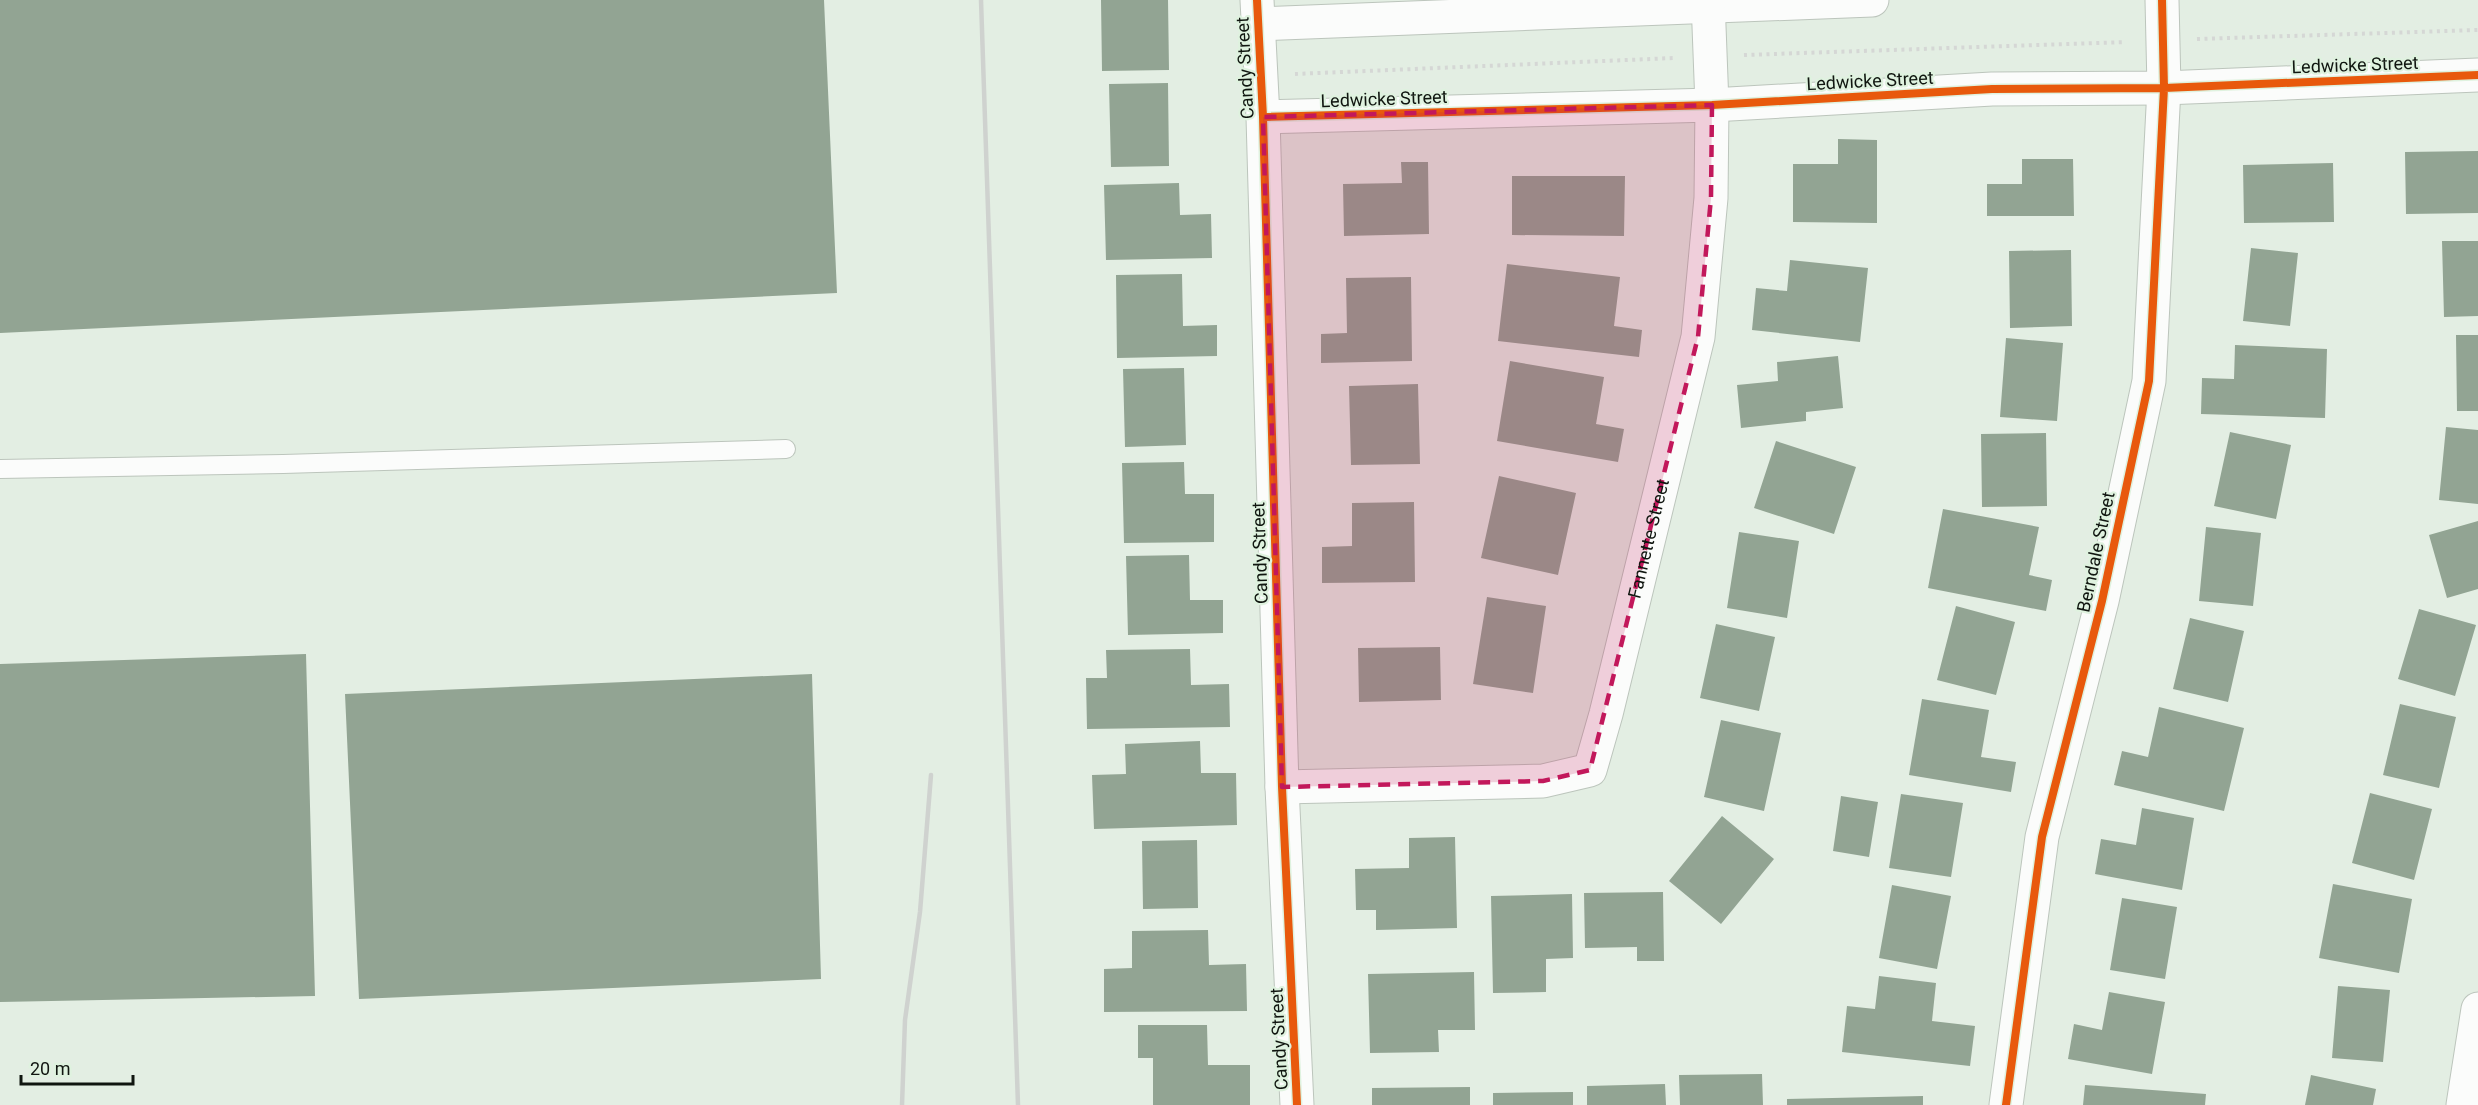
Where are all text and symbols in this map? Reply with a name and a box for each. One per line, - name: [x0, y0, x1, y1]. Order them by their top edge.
- street label: Candy Street: [1231, 16, 1258, 120]
- street label: Ledwicke Street: [2291, 52, 2419, 77]
- street label: Ledwicke Street: [1806, 67, 1934, 94]
- street label: Ledwicke Street: [1320, 86, 1448, 111]
- street label: Fannette Street: [1624, 477, 1673, 600]
- street label: Berndale Street: [2072, 490, 2119, 614]
- street label: Candy Street: [1247, 502, 1272, 604]
- street label: Candy Street: [1265, 987, 1292, 1091]
- scale bar: [21, 1048, 134, 1086]
- text: 20 m: [30, 1058, 70, 1079]

